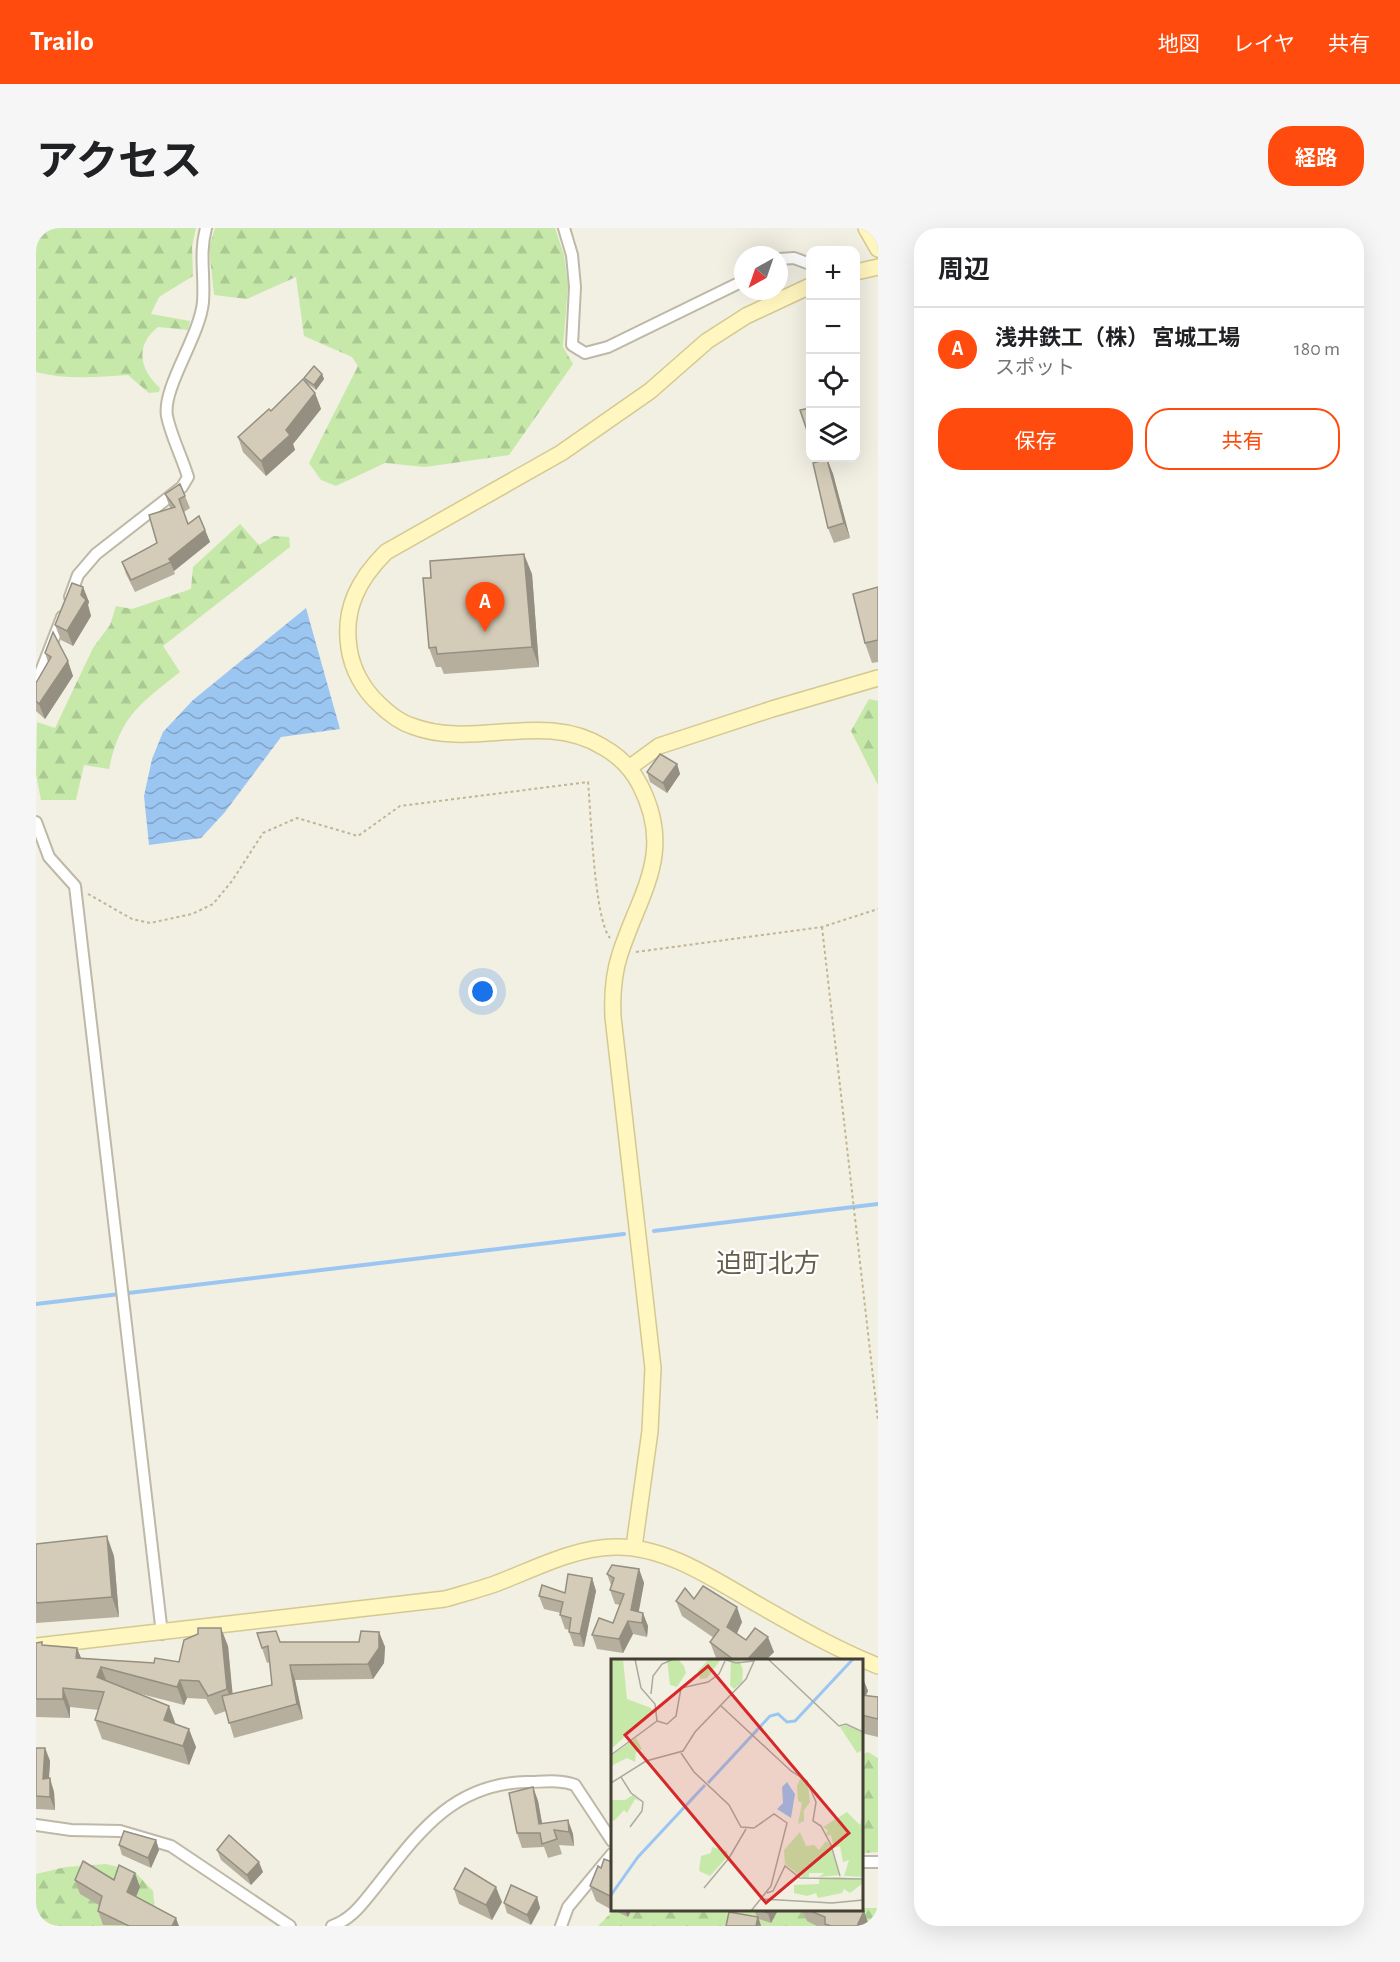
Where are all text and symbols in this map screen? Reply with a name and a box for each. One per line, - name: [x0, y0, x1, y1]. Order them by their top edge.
- text: Trailo: [30, 28, 94, 56]
- text: 地図: [1158, 34, 1200, 55]
- text: レイヤ: [1233, 34, 1295, 55]
- text: 共有: [1328, 34, 1370, 55]
- button: 経路: [1268, 126, 1364, 186]
- text: アクセス: [36, 141, 202, 183]
- north arrow: [734, 246, 788, 300]
- map controls: [806, 246, 860, 462]
- button: +: [806, 246, 860, 300]
- text: 周辺: [938, 257, 990, 283]
- button: −: [806, 300, 860, 354]
- text: 浅井鉄工（株） 宮城工場: [995, 327, 1240, 349]
- text: A: [952, 339, 964, 359]
- text: 180 m: [1294, 339, 1340, 359]
- button: locate: [806, 354, 860, 408]
- text: スポット: [995, 358, 1075, 378]
- button: layers: [806, 408, 860, 462]
- button: 保存: [938, 408, 1133, 470]
- button: 共有: [1145, 408, 1340, 470]
- pin: A: [466, 582, 504, 632]
- your location: [468, 977, 497, 1006]
- district label: 迫町北方: [716, 1250, 820, 1277]
- inset map: [611, 1659, 863, 1911]

